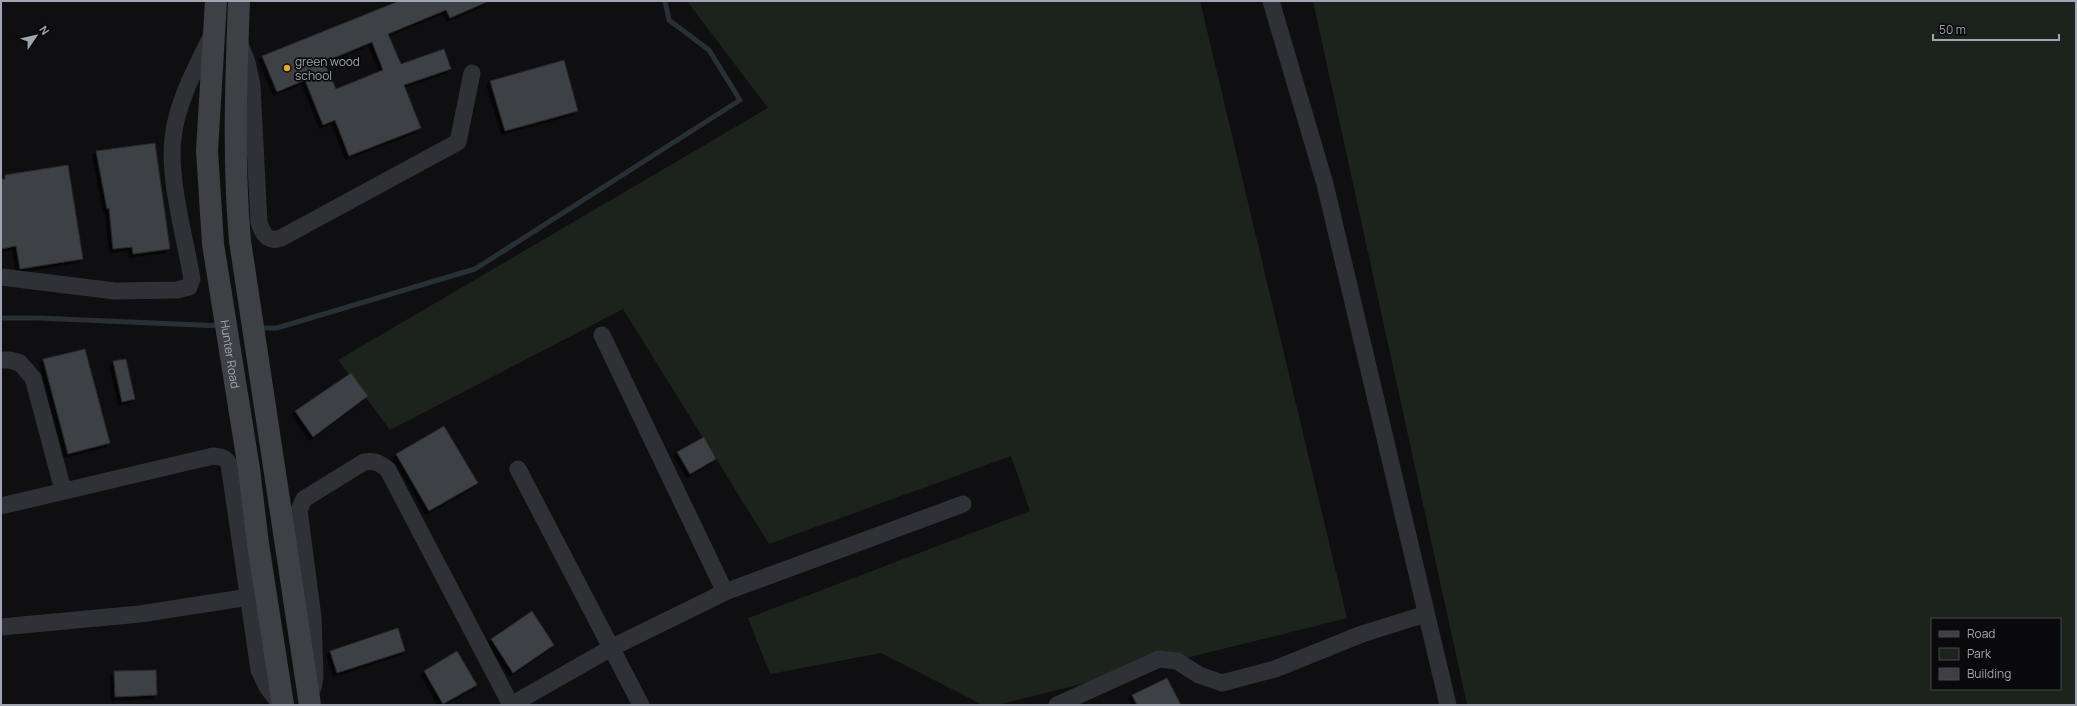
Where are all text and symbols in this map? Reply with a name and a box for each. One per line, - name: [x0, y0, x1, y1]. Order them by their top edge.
- north arrow: [16, 16, 56, 56]
- scale bar: [1933, 16, 2059, 42]
- text: 50 m: [1939, 21, 1966, 38]
- text: N: [36, 23, 53, 38]
- place label: green wood school: [295, 53, 360, 84]
- marker: green wood school: [282, 63, 292, 73]
- street label: Hunter Road: [217, 319, 244, 390]
- legend: [1931, 618, 2061, 690]
- text: Road: [1967, 625, 1995, 642]
- text: Park: [1967, 645, 1992, 662]
- text: Building: [1967, 665, 2011, 682]

